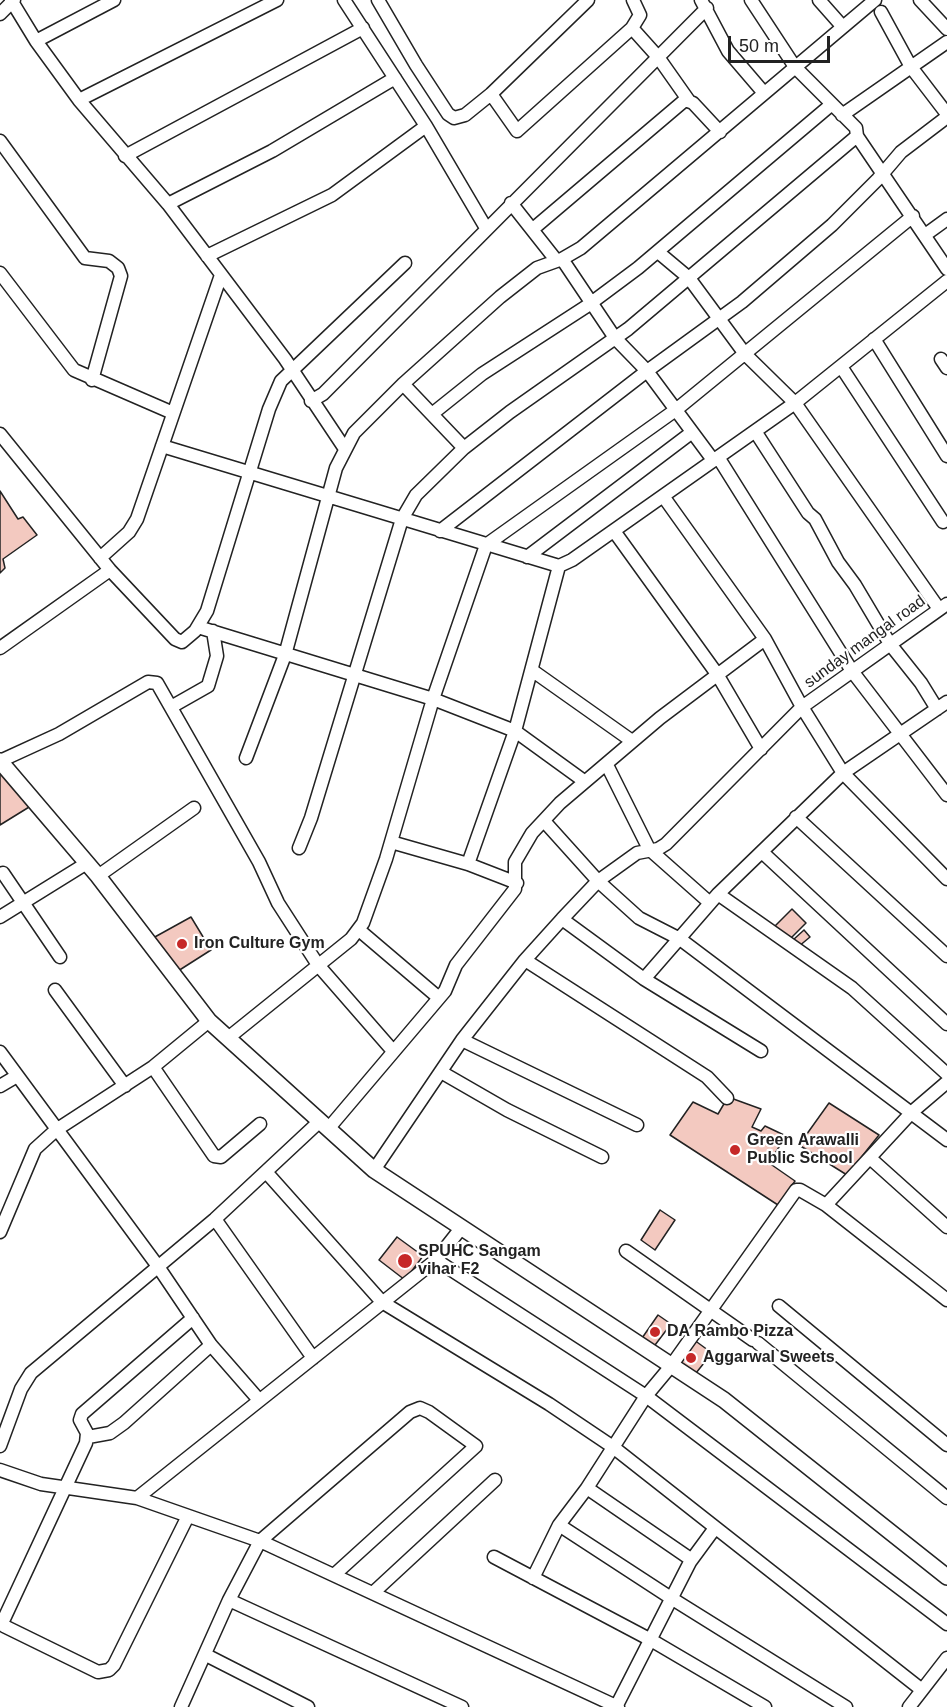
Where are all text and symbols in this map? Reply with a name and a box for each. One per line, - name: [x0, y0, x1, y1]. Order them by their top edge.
- scale bar: [731, 24, 833, 62]
- text: 50 m: [739, 36, 779, 56]
- street label: sunday mangal road: [801, 592, 929, 692]
- place label: Iron Culture Gym: [194, 934, 325, 954]
- marker: Iron Culture Gym: [175, 937, 189, 951]
- place label: Green Arawalli Public School: [747, 1131, 859, 1169]
- marker: Green Arawalli Public School: [728, 1143, 742, 1157]
- place label: SPUHC Sangam vihar F2: [418, 1242, 541, 1280]
- marker: SPUHC Sangam vihar F2: [396, 1252, 414, 1270]
- place label: DA Rambo Pizza: [667, 1322, 793, 1342]
- marker: DA Rambo Pizza: [648, 1325, 662, 1339]
- place label: Aggarwal Sweets: [703, 1348, 835, 1368]
- marker: Aggarwal Sweets: [684, 1351, 698, 1365]

